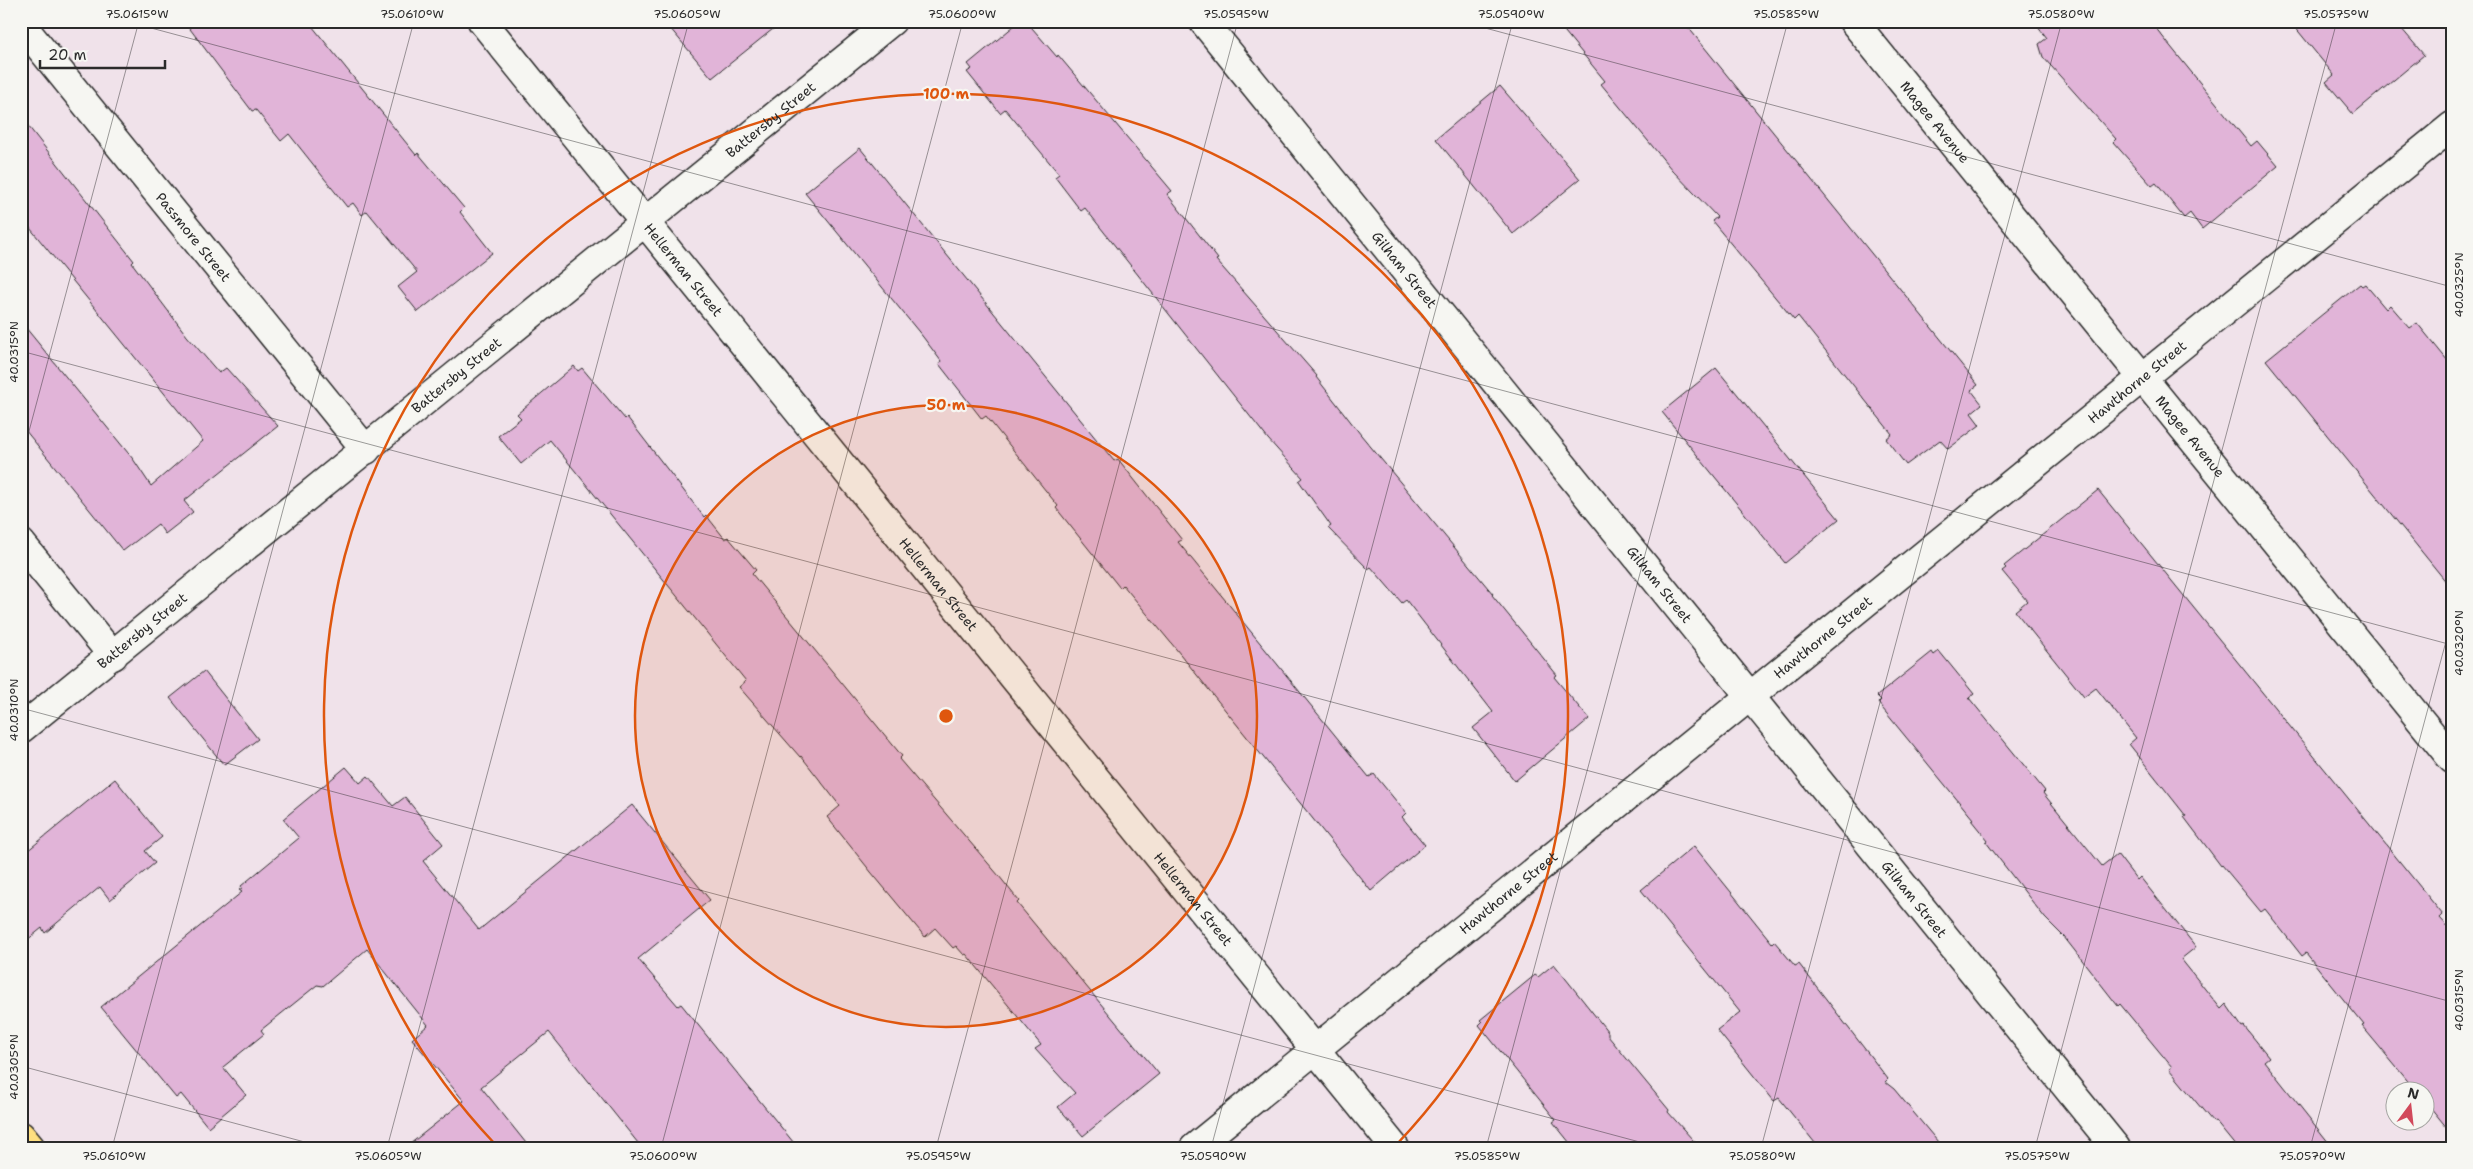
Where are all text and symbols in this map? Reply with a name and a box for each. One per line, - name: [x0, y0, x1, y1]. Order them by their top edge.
- text: 75.0615°W: [105, 6, 169, 22]
- text: 75.0610°W: [380, 6, 444, 22]
- text: 75.0605°W: [653, 6, 721, 22]
- text: 75.0600°W: [928, 6, 996, 22]
- text: 75.0595°W: [1203, 6, 1269, 22]
- text: 75.0590°W: [1477, 6, 1545, 22]
- text: 75.0585°W: [1753, 6, 1819, 22]
- text: 75.0580°W: [2027, 6, 2095, 22]
- text: 75.0575°W: [2303, 6, 2369, 22]
- scale bar: [40, 38, 165, 70]
- text: 20 m: [48, 45, 87, 65]
- street label: Magee Avenue: [1896, 77, 1974, 167]
- street label: Battersby Street: [722, 78, 819, 162]
- text: 100 m: [923, 84, 969, 104]
- street label: Passmore Street: [152, 189, 235, 285]
- street label: Hellerman Street: [640, 219, 727, 320]
- street label: Gilham Street: [1368, 227, 1441, 312]
- text: 40.0325°N: [2451, 252, 2467, 318]
- text: 40.0315°N: [6, 321, 22, 383]
- street label: Battersby Street: [408, 333, 505, 417]
- street label: Hawthorne Street: [2084, 336, 2190, 427]
- street label: Magee Avenue: [2152, 392, 2229, 481]
- text: 50 m: [927, 395, 966, 415]
- street label: Hellerman Street: [895, 534, 982, 635]
- street label: Gilham Street: [1623, 542, 1696, 627]
- street label: Battersby Street: [93, 589, 191, 673]
- street label: Hawthorne Street: [1770, 592, 1876, 683]
- text: 40.0320°N: [2451, 610, 2467, 676]
- text: 40.0310°N: [6, 679, 22, 741]
- centre of rings: [937, 707, 955, 725]
- street label: Hawthorne Street: [1455, 847, 1561, 938]
- street label: Hellerman Street: [1150, 849, 1237, 950]
- street label: Gilham Street: [1878, 857, 1951, 941]
- text: 40.0315°N: [2451, 969, 2467, 1031]
- text: 40.0305°N: [6, 1034, 22, 1100]
- north arrow: [2386, 1082, 2436, 1132]
- text: N: [2406, 1083, 2421, 1104]
- text: 75.0610°W: [82, 1148, 146, 1164]
- text: 75.0605°W: [354, 1148, 422, 1164]
- text: 75.0600°W: [629, 1148, 697, 1164]
- text: 75.0595°W: [905, 1148, 971, 1164]
- text: 75.0590°W: [1179, 1148, 1247, 1164]
- text: 75.0585°W: [1454, 1148, 1520, 1164]
- text: 75.0580°W: [1728, 1148, 1796, 1164]
- text: 75.0575°W: [2004, 1148, 2070, 1164]
- text: 75.0570°W: [2279, 1148, 2346, 1164]

